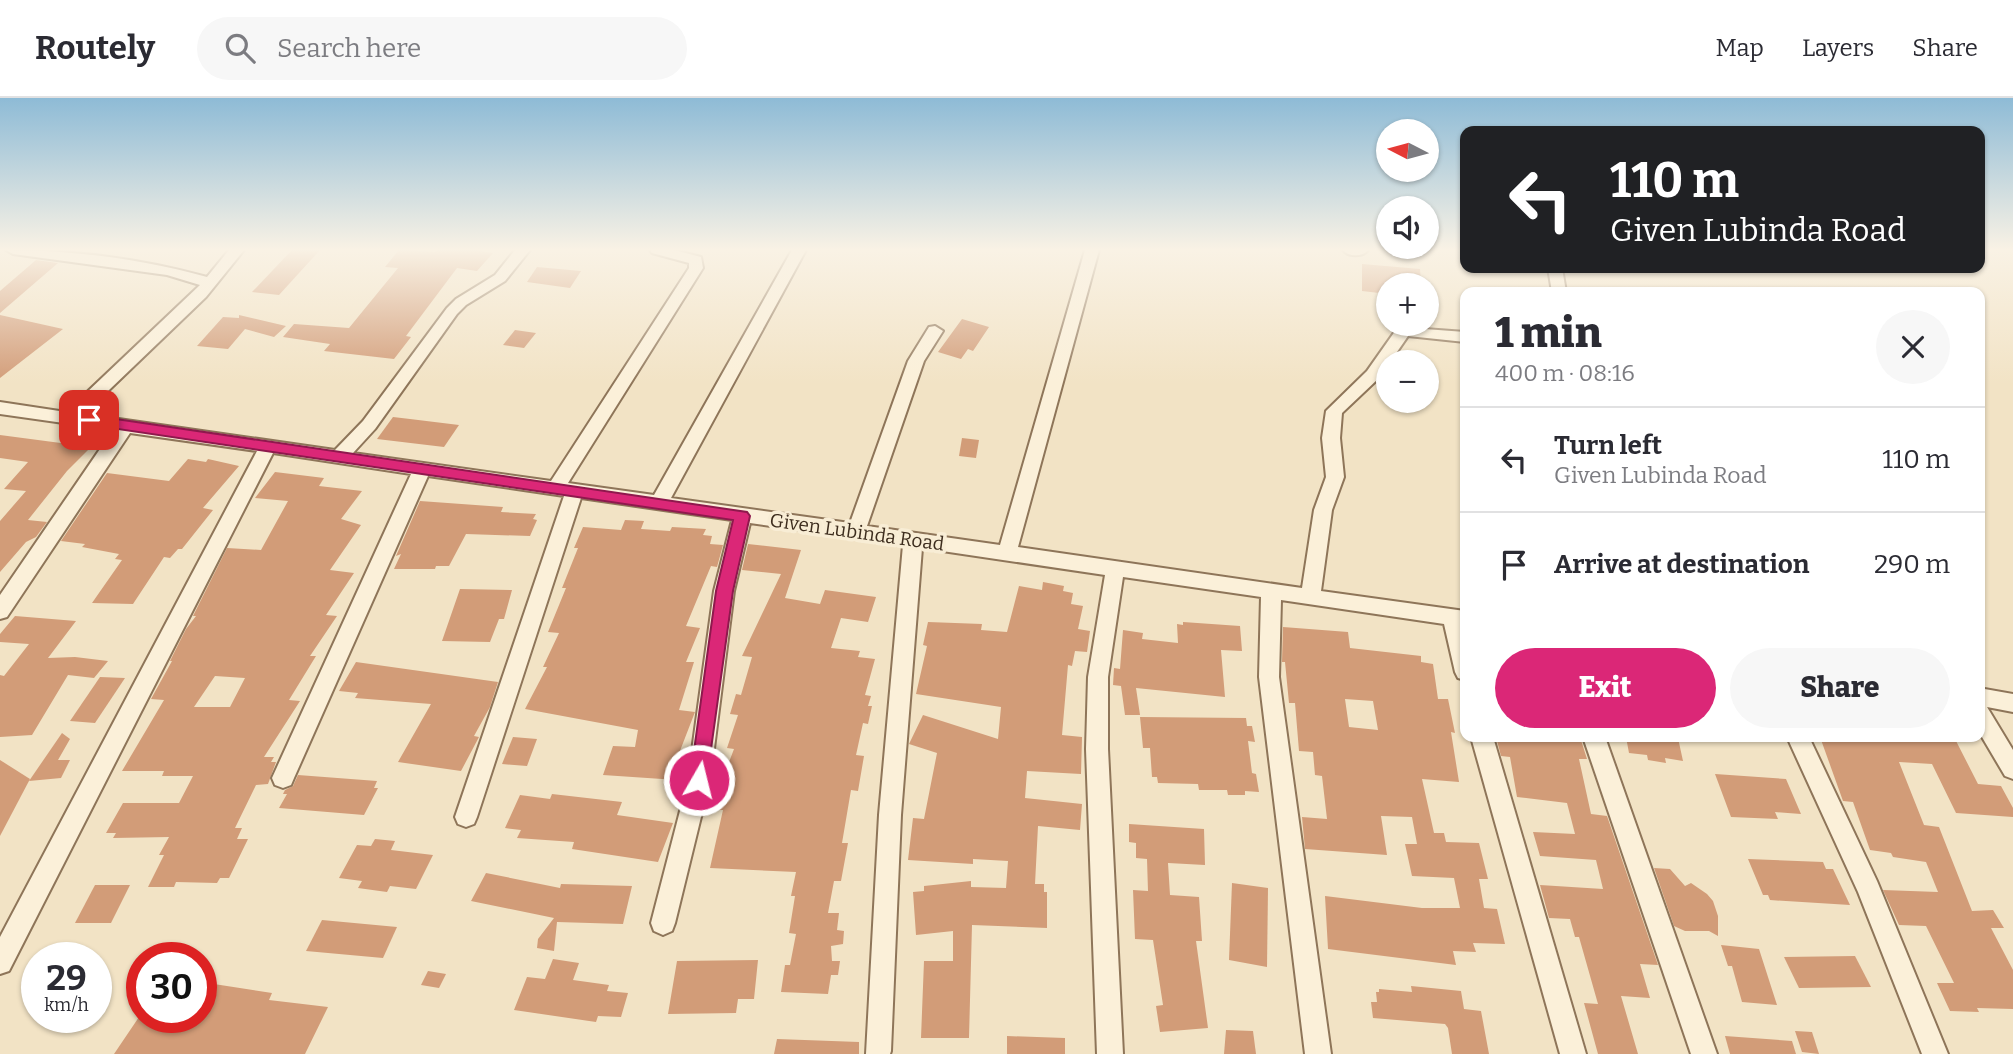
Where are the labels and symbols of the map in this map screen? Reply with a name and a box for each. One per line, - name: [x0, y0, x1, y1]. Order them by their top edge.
- north arrow: [1376, 119, 1438, 182]
- pin: [59, 390, 119, 450]
- street label: Given Lubinda Road: [768, 508, 946, 556]
- position arrow: [662, 743, 736, 817]
- speed limit sign: 30: [126, 942, 217, 1033]

